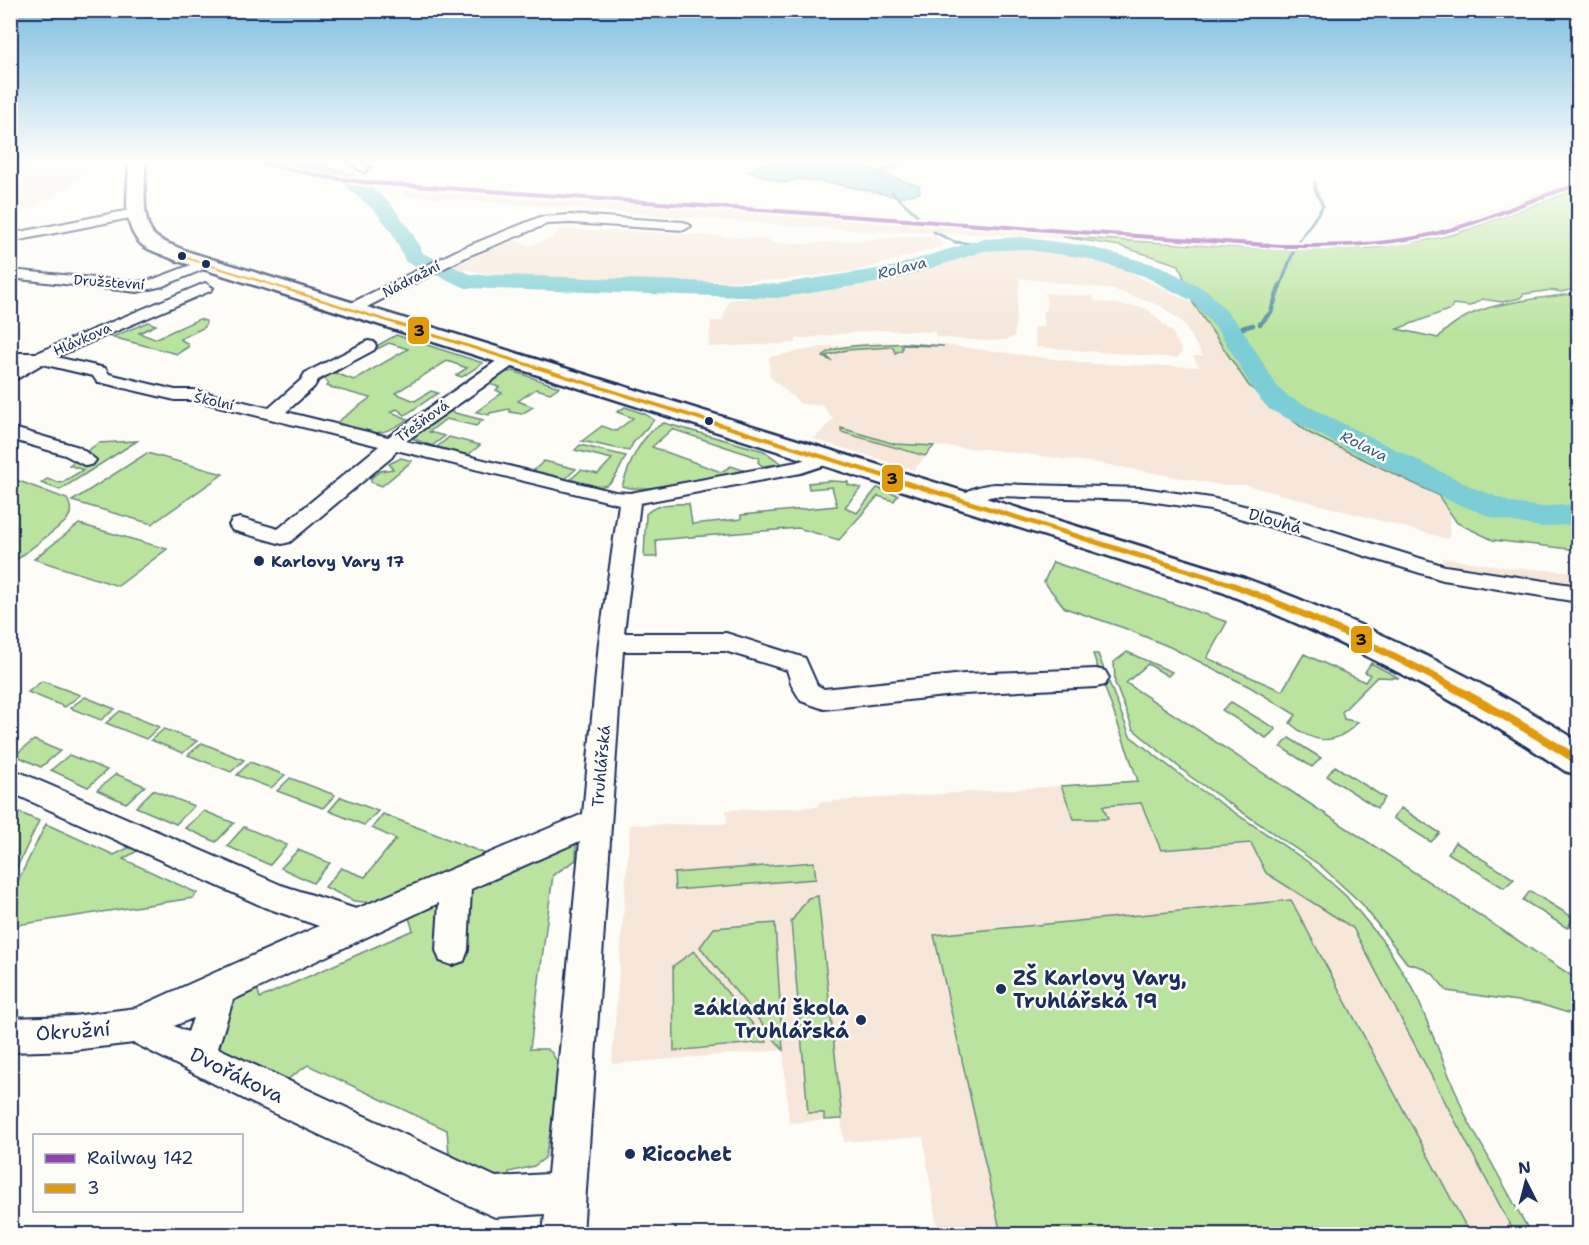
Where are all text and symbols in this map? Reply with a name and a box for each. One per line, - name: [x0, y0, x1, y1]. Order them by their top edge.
- unlabelled marker: [176, 250, 188, 262]
- water label: Rolava: [875, 252, 929, 284]
- street label: Nádražní: [379, 257, 443, 301]
- unlabelled marker: [200, 258, 212, 270]
- street label: Družstevní: [73, 271, 145, 293]
- line badge: 3: [407, 316, 430, 345]
- street label: Hlávkova: [50, 318, 114, 360]
- text: 3: [413, 320, 425, 341]
- street label: Školní: [192, 388, 236, 414]
- street label: Třešňová: [392, 396, 452, 446]
- unlabelled marker: [703, 415, 715, 427]
- water label: Rolava: [1337, 426, 1391, 466]
- line badge: 3: [881, 464, 904, 493]
- text: 3: [886, 468, 898, 489]
- street label: Dlouhá: [1246, 503, 1304, 539]
- place label: Karlovy Vary 17: [271, 551, 404, 572]
- marker: Karlovy Vary 17: [252, 554, 266, 568]
- line badge: 3: [1350, 625, 1373, 654]
- text: 3: [1355, 629, 1367, 650]
- street label: Truhlářská: [587, 724, 615, 808]
- place label: ZŠ Karlovy Vary, Truhlářská 19: [1013, 963, 1187, 1014]
- marker: ZŠ Karlovy Vary, Truhlářská 19: [994, 982, 1008, 996]
- place label: základní škola Truhlářská: [693, 995, 849, 1044]
- marker: základní škola Truhlářská: [854, 1013, 868, 1027]
- street label: Okružní: [35, 1015, 111, 1047]
- street label: Dvořákova: [186, 1041, 289, 1109]
- legend: [33, 1134, 243, 1212]
- place label: Ricochet: [642, 1141, 732, 1167]
- text: Railway 142: [87, 1146, 194, 1170]
- marker: Ricochet: [623, 1147, 637, 1161]
- north arrow: [1496, 1152, 1556, 1212]
- text: N: [1517, 1156, 1532, 1179]
- text: 3: [87, 1176, 100, 1200]

